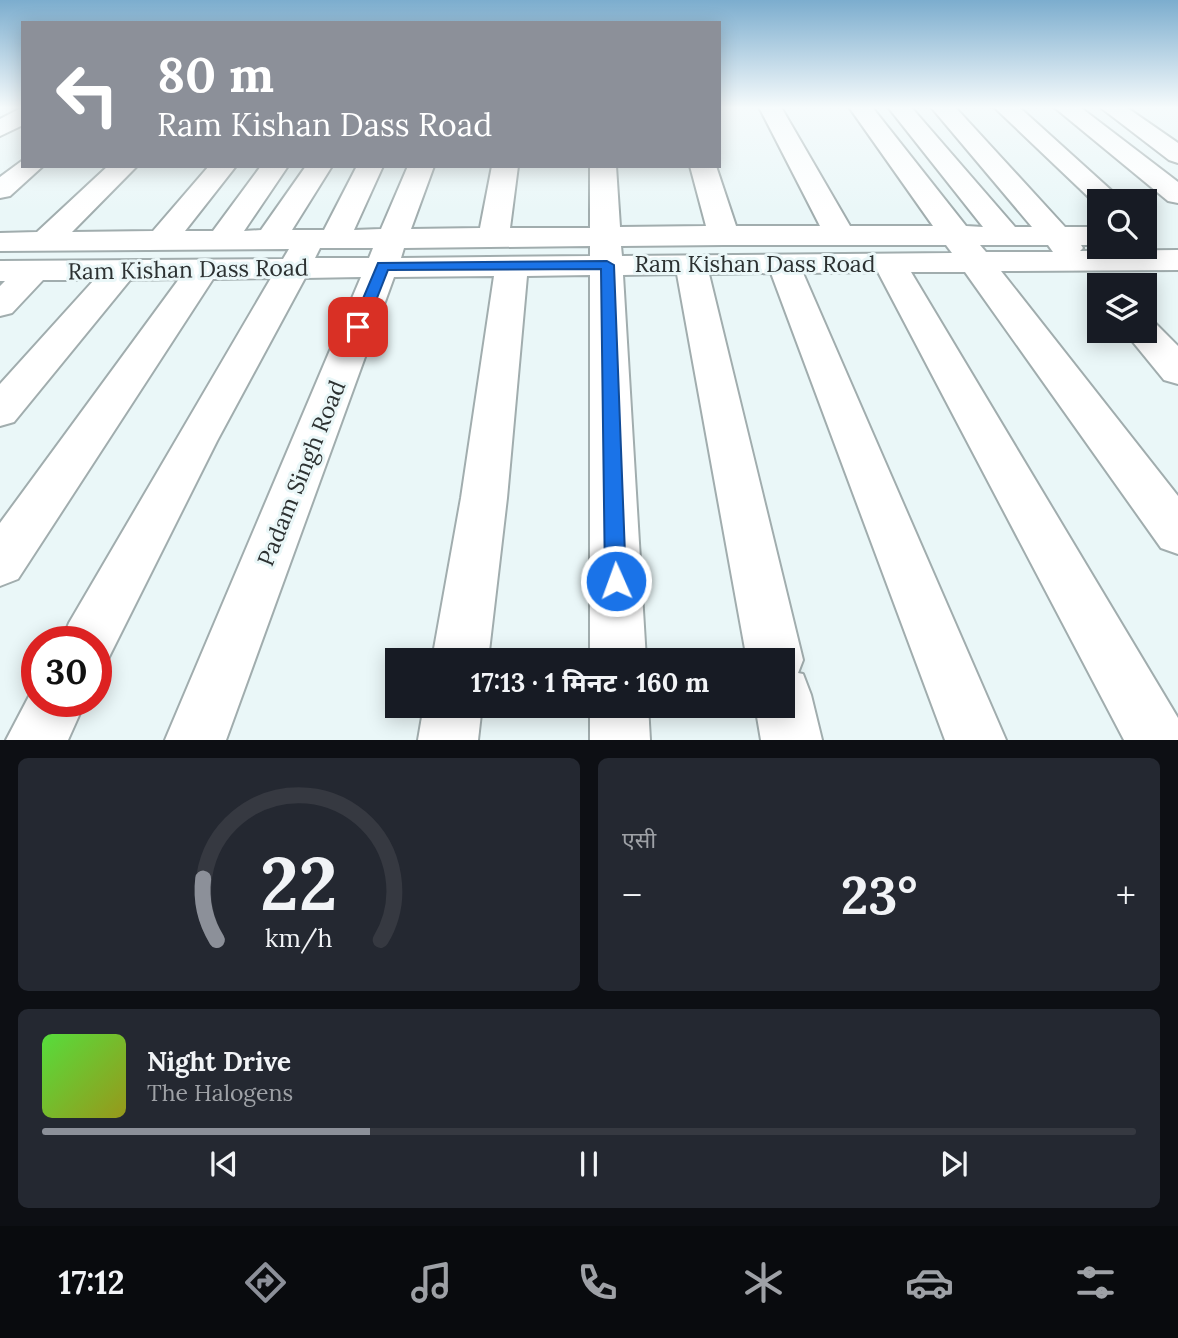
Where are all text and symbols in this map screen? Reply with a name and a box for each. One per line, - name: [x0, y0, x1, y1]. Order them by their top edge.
- text: 80 m: [157, 43, 274, 105]
- icon: left: [42, 49, 133, 140]
- text: Ram Kishan Dass Road: [157, 104, 492, 145]
- map controls: [1087, 189, 1157, 343]
- button: search: [1087, 189, 1157, 259]
- street label: Ram Kishan Dass Road: [635, 249, 876, 278]
- street label: Ram Kishan Dass Road: [67, 252, 309, 286]
- button: layers: [1087, 273, 1157, 343]
- pin: [328, 297, 388, 357]
- icon: arrive: [339, 308, 377, 346]
- street label: Padam Singh Road: [251, 376, 352, 570]
- position arrow: [579, 544, 653, 618]
- speed limit sign: 30: [21, 626, 112, 717]
- text: 17:13 · 1 मिनट · 160 m: [471, 666, 709, 699]
- text: एसी: [622, 825, 656, 854]
- text: 22: [260, 838, 338, 931]
- text: 23°: [841, 862, 917, 928]
- text: −: [622, 871, 642, 919]
- text: +: [1116, 871, 1136, 919]
- text: km/h: [265, 922, 333, 954]
- text: Night Drive: [147, 1045, 291, 1078]
- text: The Halogens: [147, 1078, 293, 1107]
- icon: previous: [205, 1145, 243, 1183]
- icon: pause: [570, 1145, 608, 1183]
- icon: next: [935, 1145, 973, 1183]
- icon: directions: [241, 1258, 290, 1307]
- icon: music: [407, 1258, 456, 1307]
- icon: phone: [573, 1258, 622, 1307]
- icon: climate: [739, 1258, 788, 1307]
- icon: car: [905, 1258, 954, 1307]
- icon: filters: [1071, 1258, 1120, 1307]
- text: 17:12: [58, 1262, 124, 1303]

